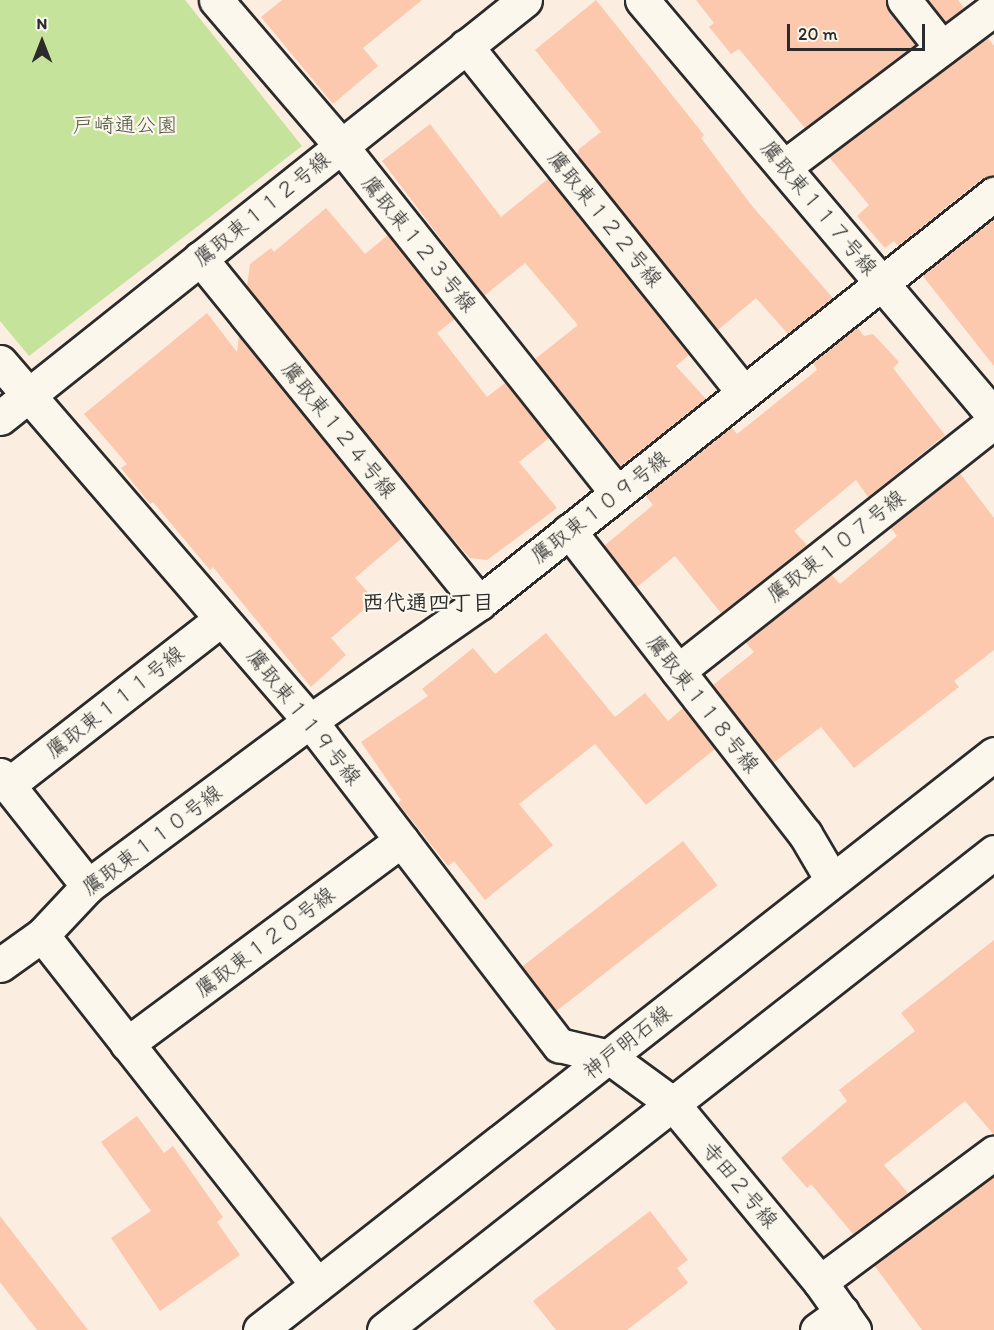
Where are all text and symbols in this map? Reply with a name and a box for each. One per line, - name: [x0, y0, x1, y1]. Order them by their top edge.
- north arrow: [12, 12, 72, 72]
- scale bar: [790, 12, 928, 50]
- text: N: [37, 14, 47, 33]
- text: 20 m: [798, 23, 838, 45]
- park label: 戸崎通公園: [73, 112, 177, 138]
- street label: 鷹取東１１７号線: [755, 136, 883, 280]
- street label: 鷹取東１１２号線: [189, 146, 335, 272]
- street label: 鷹取東１２２号線: [542, 146, 668, 292]
- street label: 鷹取東１２３号線: [356, 171, 482, 317]
- street label: 鷹取東１２４号線: [276, 357, 402, 503]
- street label: 鷹取東１０９号線: [526, 445, 674, 569]
- street label: 鷹取東１０７号線: [762, 484, 910, 608]
- district label: 西代通四丁目: [362, 590, 494, 616]
- street label: 鷹取東１１８号線: [641, 630, 765, 778]
- street label: 鷹取東１１１号線: [41, 640, 189, 764]
- street label: 鷹取東１１９号線: [241, 644, 367, 790]
- street label: 鷹取東１１０号線: [77, 779, 227, 901]
- street label: 鷹取東１２０号線: [190, 881, 340, 1003]
- street label: 神戸明石線: [578, 1000, 676, 1084]
- street label: 寺田２号線: [697, 1137, 783, 1233]

